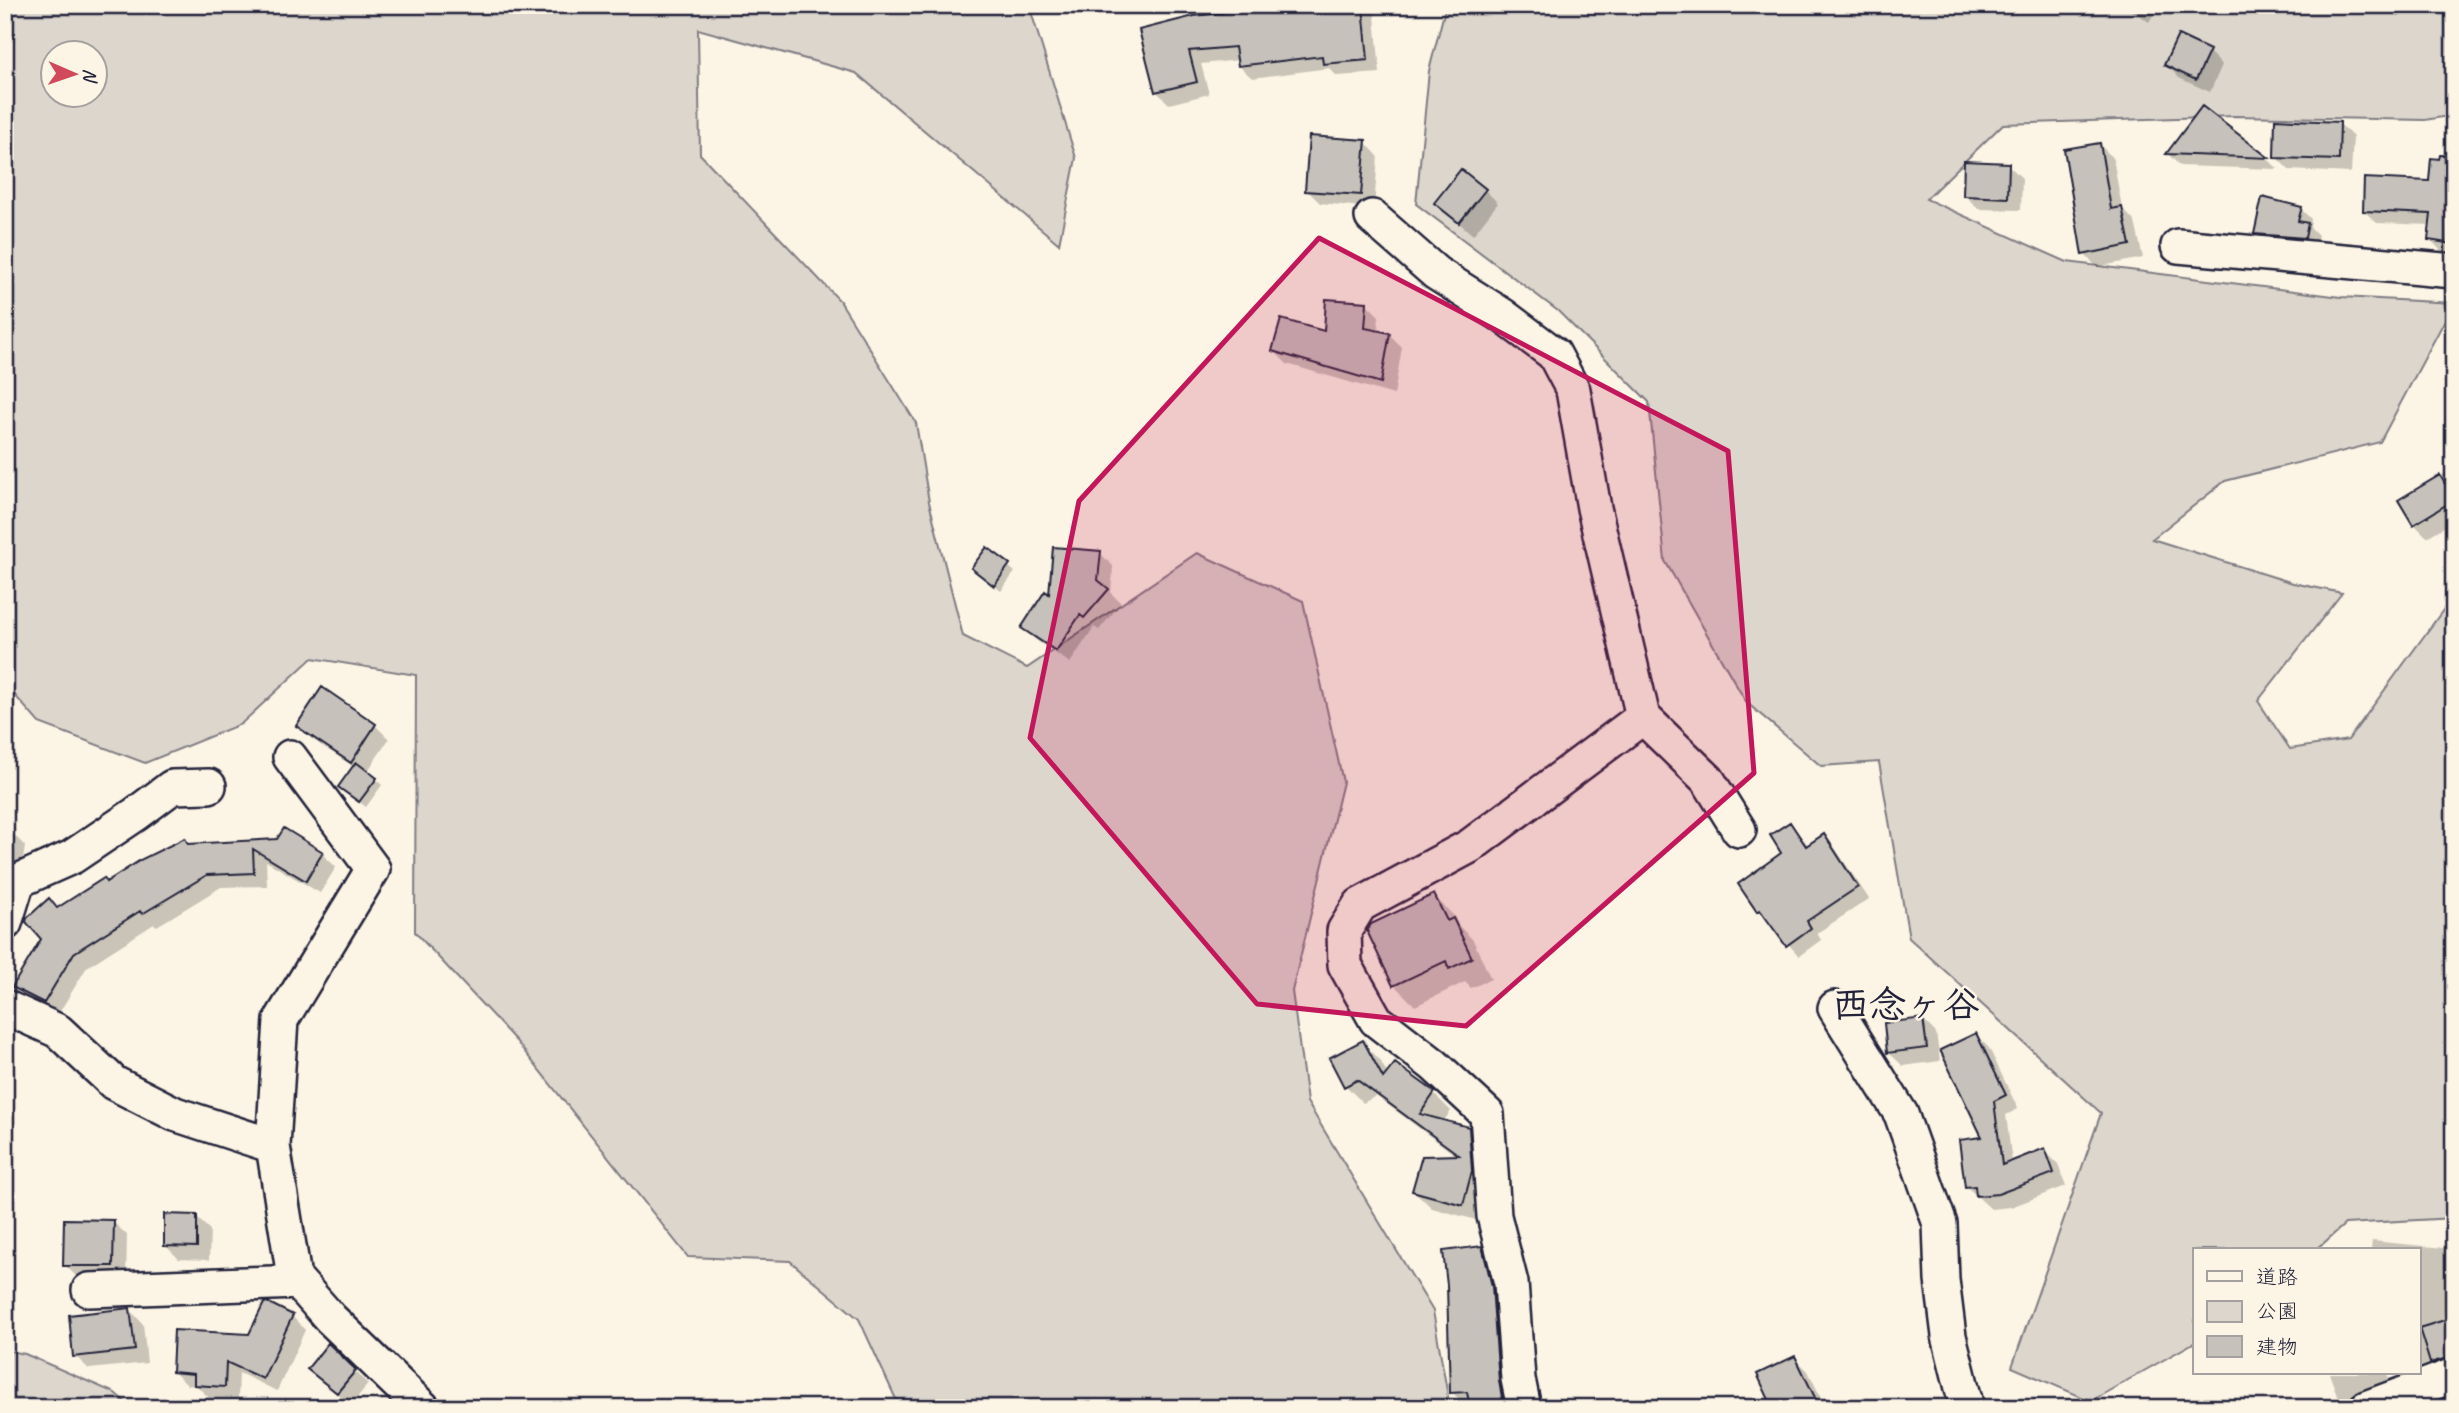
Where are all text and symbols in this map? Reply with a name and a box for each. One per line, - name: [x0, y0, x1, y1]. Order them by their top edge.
- north arrow: [38, 38, 108, 108]
- text: N: [78, 68, 102, 84]
- district label: 西念ヶ谷: [1832, 981, 1980, 1028]
- legend: [2193, 1248, 2420, 1374]
- text: 道路: [2256, 1264, 2298, 1290]
- text: 公園: [2256, 1298, 2298, 1324]
- text: 建物: [2256, 1334, 2298, 1360]

